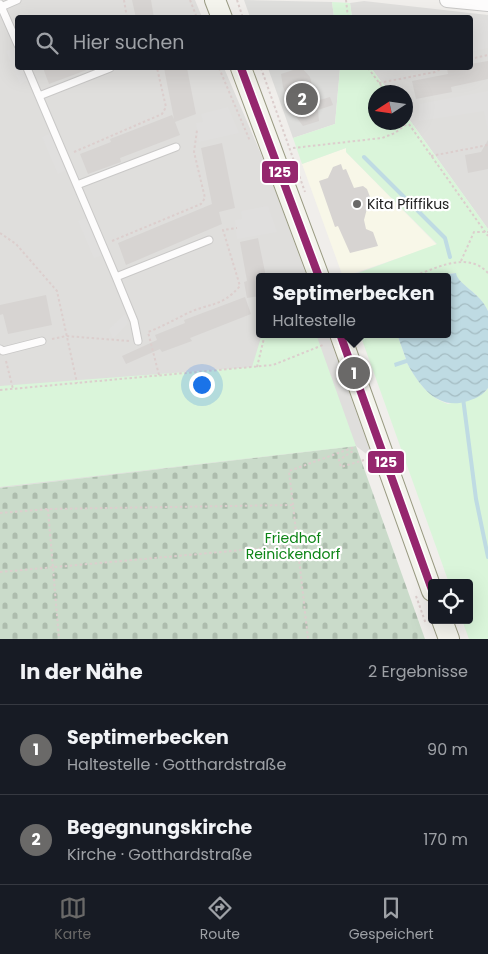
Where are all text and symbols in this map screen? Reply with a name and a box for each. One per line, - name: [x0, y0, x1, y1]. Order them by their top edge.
- search box: [15, 15, 473, 70]
- icon: search: [33, 29, 61, 57]
- text: Hier suchen: [73, 29, 184, 56]
- pin: 2: [286, 80, 318, 118]
- north arrow: [368, 85, 413, 130]
- line badge: 125: [261, 160, 299, 184]
- text: 125: [269, 162, 291, 182]
- place label: Kita Pfiffikus: [367, 194, 449, 214]
- marker: Kita Pfiffikus: [351, 198, 363, 210]
- popup: [256, 273, 451, 338]
- text: Septimerbecken: [273, 280, 434, 307]
- text: Haltestelle: [273, 309, 356, 332]
- pin: 1: [338, 354, 370, 392]
- your location: [189, 372, 215, 398]
- line badge: 125: [367, 450, 405, 474]
- text: 125: [375, 452, 397, 472]
- park label: Friedhof Reinickendorf: [246, 528, 341, 564]
- map controls: [428, 579, 473, 624]
- button: locate: [428, 579, 473, 624]
- text: In der Nähe: [20, 657, 143, 686]
- text: 2 Ergebnisse: [368, 660, 468, 683]
- text: Septimerbecken: [67, 724, 229, 751]
- text: 1: [33, 738, 39, 761]
- text: 90 m: [427, 738, 468, 761]
- text: Haltestelle · Gotthardstraße: [67, 753, 286, 776]
- text: Begegnungskirche: [67, 814, 252, 841]
- text: 2: [31, 828, 41, 851]
- text: 170 m: [423, 828, 468, 851]
- text: Kirche · Gotthardstraße: [67, 843, 252, 866]
- tab: Karte: [54, 894, 91, 945]
- tab: Route: [200, 894, 240, 945]
- tab: Gespeichert: [349, 894, 434, 945]

